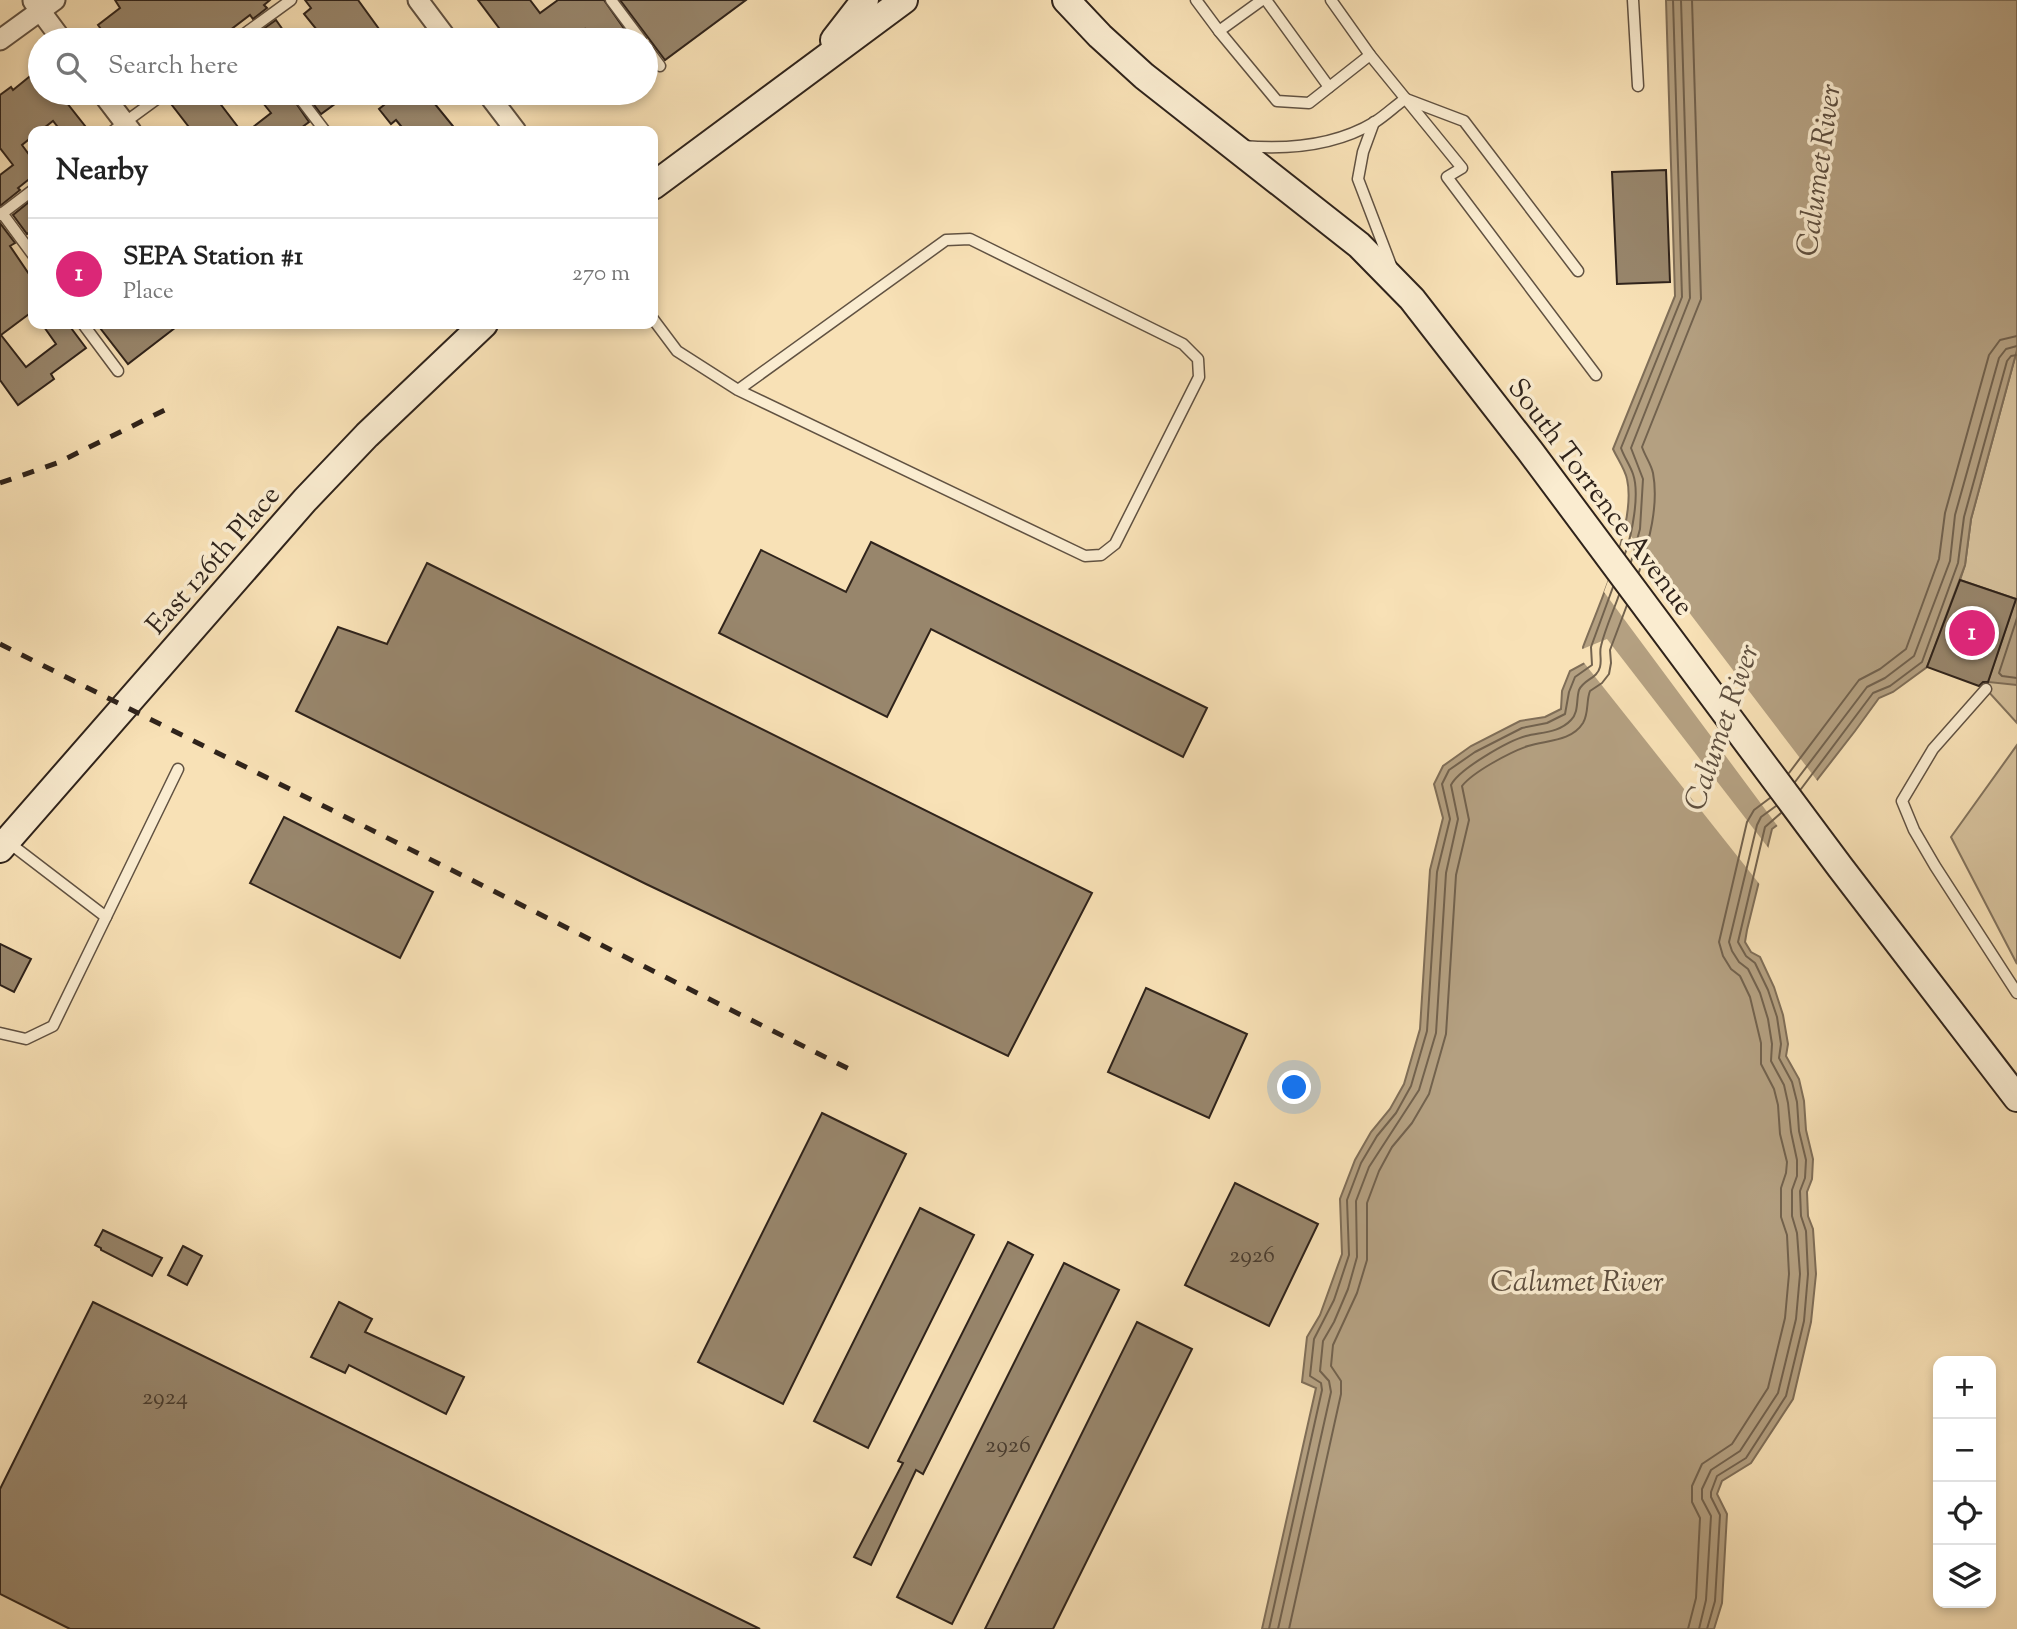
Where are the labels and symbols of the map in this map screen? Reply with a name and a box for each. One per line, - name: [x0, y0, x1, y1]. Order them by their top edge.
- water label: Calumet River: [1787, 81, 1854, 259]
- street label: South Torrence Avenue: [1497, 371, 1702, 625]
- street label: East 126th Place: [138, 477, 291, 644]
- pin: 1: [1949, 607, 1995, 659]
- water label: Calumet River: [1675, 638, 1772, 817]
- your location: [1277, 1070, 1311, 1104]
- house number: 2926: [1229, 1239, 1275, 1273]
- water label: Calumet River: [1490, 1262, 1664, 1305]
- house number: 2924: [142, 1381, 188, 1415]
- house number: 2926: [985, 1429, 1031, 1463]

